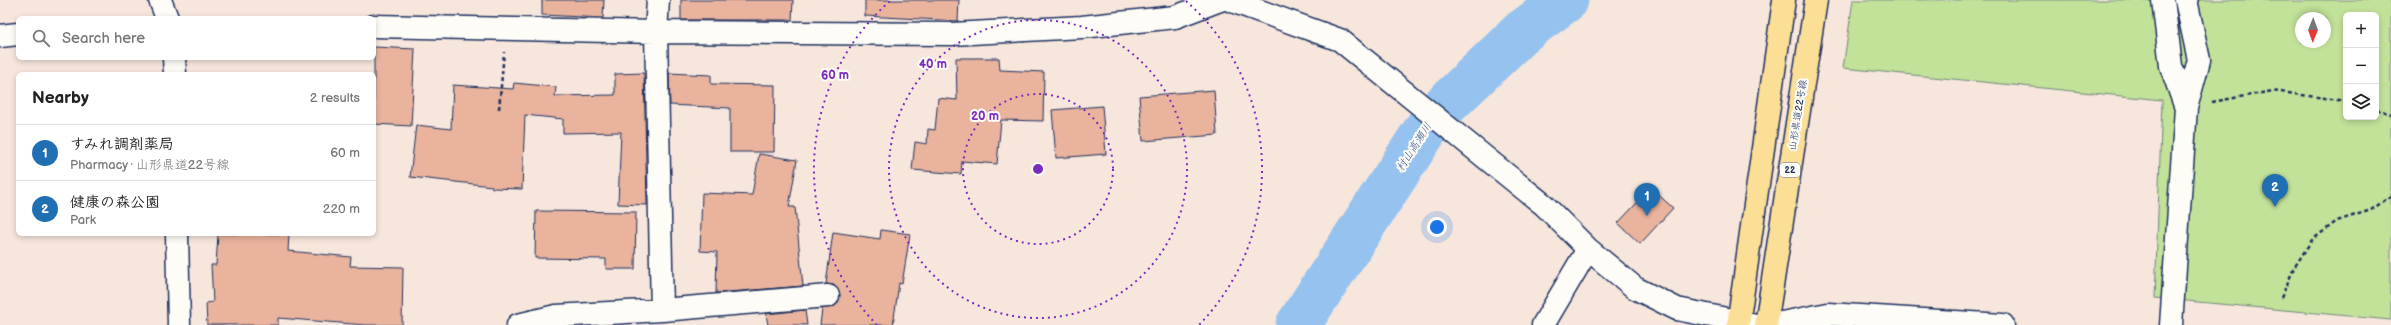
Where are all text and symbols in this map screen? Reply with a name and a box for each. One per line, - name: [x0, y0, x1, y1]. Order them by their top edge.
- north arrow: [2295, 12, 2331, 48]
- map controls: [2343, 12, 2379, 120]
- button: +: [2343, 12, 2379, 48]
- search box: [16, 16, 376, 60]
- icon: search: [30, 27, 52, 49]
- text: Search here: [62, 29, 145, 48]
- button: −: [2343, 48, 2379, 84]
- text: 40 m: [919, 57, 947, 72]
- text: 60 m: [821, 68, 849, 83]
- street label: 山形県道22号線: [1786, 79, 1810, 151]
- button: layers: [2343, 84, 2379, 120]
- text: Nearby: [32, 88, 89, 108]
- text: 2 results: [310, 90, 360, 106]
- text: 20 m: [971, 109, 999, 124]
- water label: 村山高瀬川: [1394, 120, 1434, 174]
- text: すみれ調剤薬局: [70, 135, 174, 154]
- text: 1: [42, 145, 48, 161]
- text: 60 m: [330, 145, 360, 161]
- text: Pharmacy · 山形県道22号線: [70, 157, 229, 173]
- centre of rings: [1031, 162, 1045, 176]
- road number: 22: [1780, 163, 1800, 177]
- pin: 2: [2262, 174, 2288, 207]
- pin: 1: [1634, 183, 1660, 216]
- text: 健康の森公園: [70, 193, 160, 212]
- text: 2: [41, 201, 49, 217]
- text: 220 m: [323, 201, 360, 217]
- text: Park: [70, 212, 96, 228]
- your location: [1427, 217, 1447, 237]

